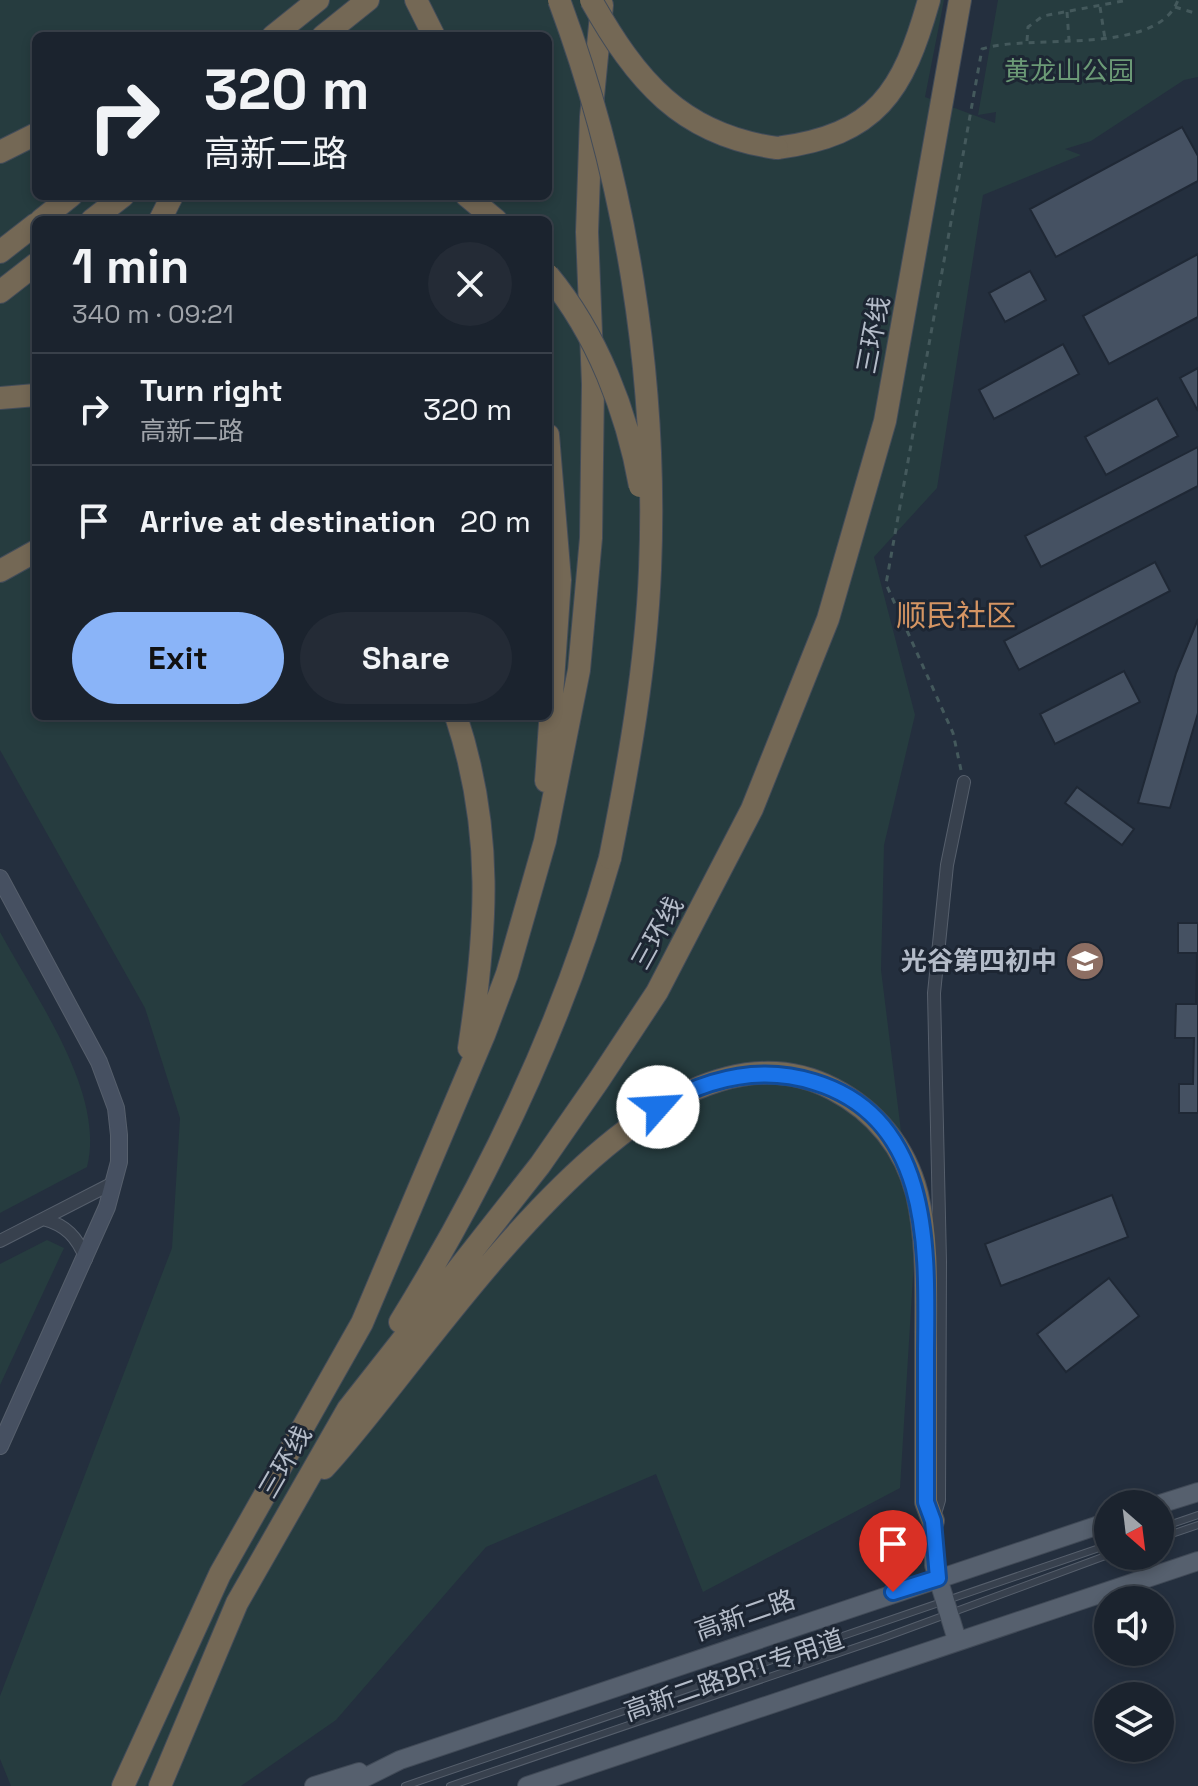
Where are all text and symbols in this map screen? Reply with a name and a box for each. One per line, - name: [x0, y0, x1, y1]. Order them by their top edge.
- text: 320 m: [204, 54, 370, 125]
- park label: 黄龙山公园: [1004, 54, 1134, 88]
- icon: right: [72, 64, 176, 168]
- text: 高新二路: [204, 131, 348, 177]
- text: 1 min: [72, 236, 189, 297]
- button: close: [428, 242, 512, 326]
- street label: 三环线: [849, 293, 897, 377]
- text: 340 m · 09:21: [72, 297, 234, 331]
- text: Turn right: [140, 371, 283, 410]
- icon: right: [72, 387, 116, 431]
- text: 320 m: [423, 390, 512, 429]
- text: 高新二路: [140, 414, 244, 448]
- icon: arrive: [72, 499, 116, 543]
- text: Arrive at destination: [140, 502, 436, 541]
- text: 20 m: [460, 502, 531, 541]
- district label: 顺民社区: [896, 596, 1016, 635]
- button: Exit: [72, 612, 284, 704]
- button: Share: [300, 612, 512, 704]
- street label: 三环线: [623, 891, 691, 975]
- school or university icon: 光谷第四初中: [1064, 940, 1106, 982]
- place label: 光谷第四初中: [901, 944, 1057, 978]
- position arrow: [616, 1065, 700, 1149]
- street label: 三环线: [251, 1420, 319, 1504]
- north arrow: [1094, 1490, 1174, 1570]
- map controls: [1094, 1490, 1174, 1762]
- pin: [859, 1510, 927, 1592]
- icon: arrive: [871, 1522, 915, 1566]
- street label: 高新二路: [690, 1582, 800, 1648]
- button: sound: [1094, 1586, 1174, 1666]
- street label: 高新二路BRT专用道: [619, 1621, 849, 1729]
- button: layers: [1094, 1682, 1174, 1762]

